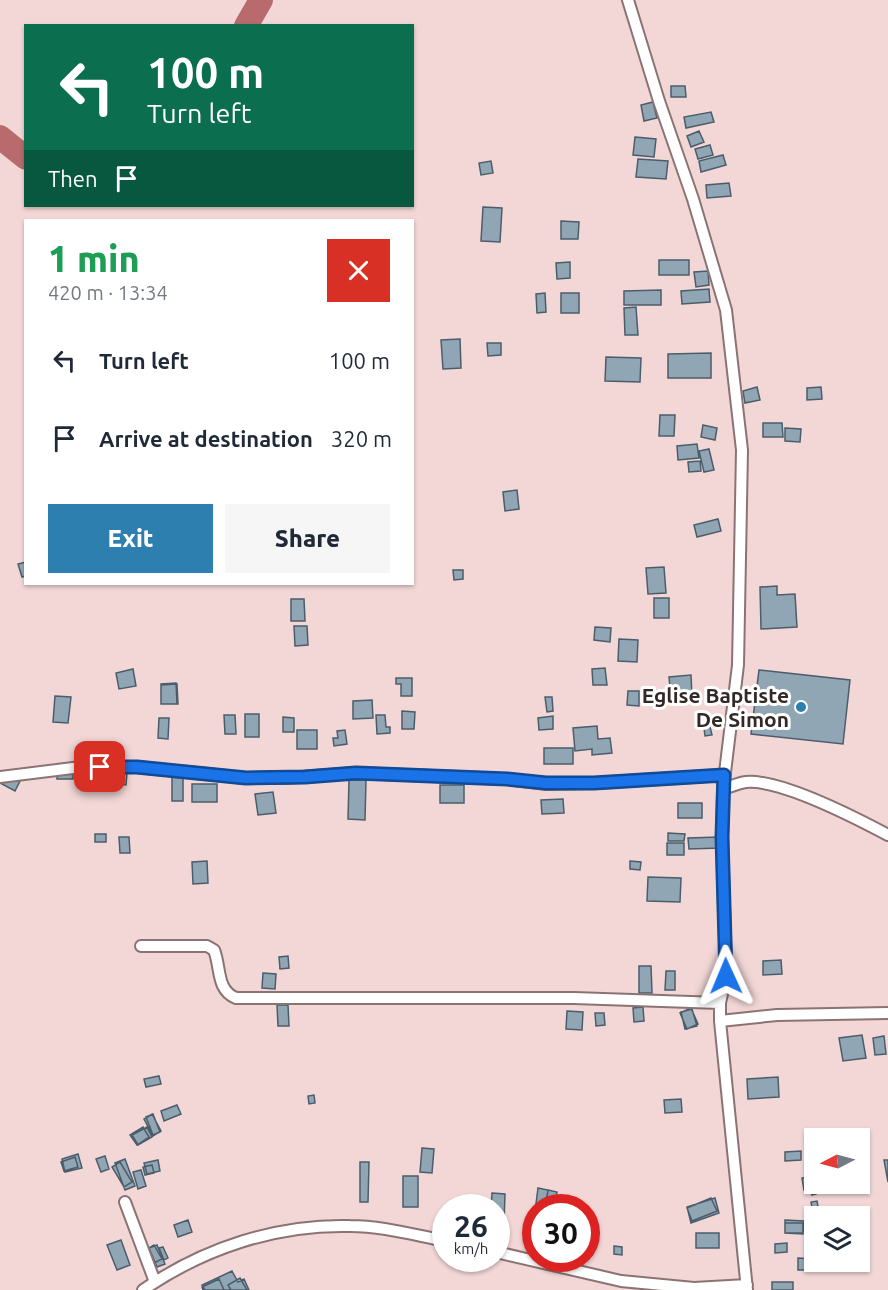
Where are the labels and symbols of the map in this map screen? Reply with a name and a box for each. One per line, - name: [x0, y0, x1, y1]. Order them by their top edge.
- place label: Eglise Baptiste De Simon: [642, 683, 789, 731]
- marker: Eglise Baptiste De Simon: [794, 700, 808, 714]
- pin: [74, 741, 125, 792]
- position arrow: [694, 944, 758, 1008]
- north arrow: [804, 1128, 870, 1194]
- speed limit sign: 30: [522, 1194, 600, 1272]

